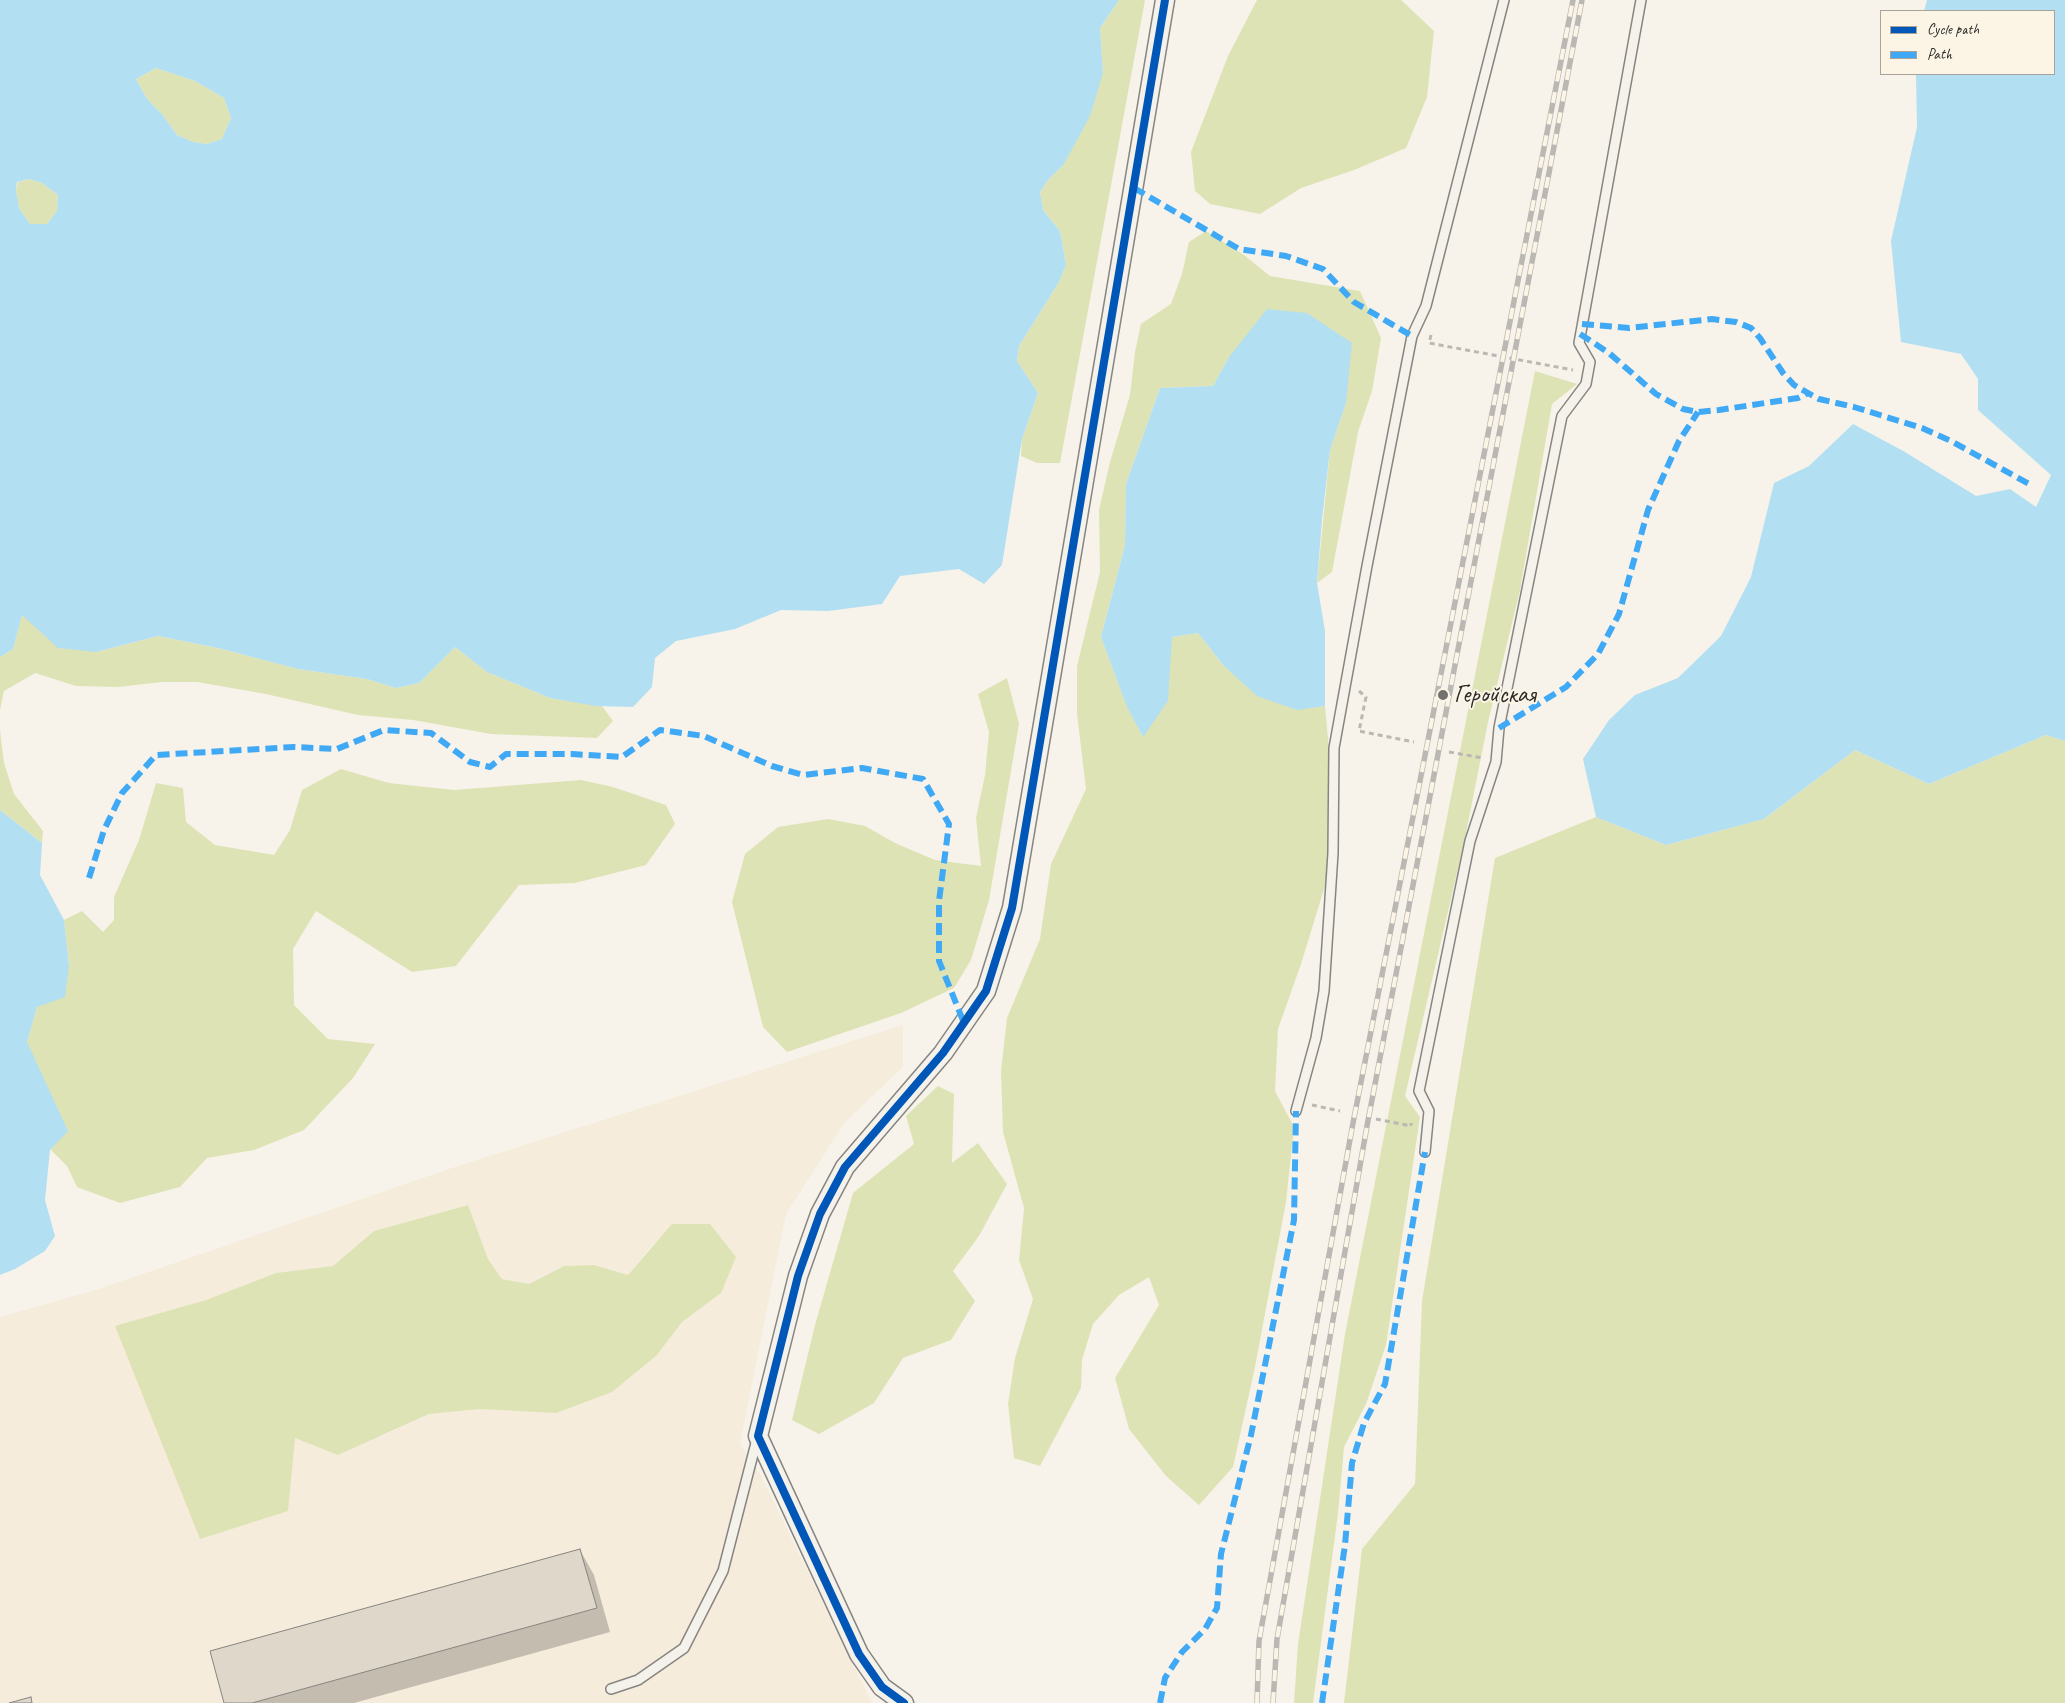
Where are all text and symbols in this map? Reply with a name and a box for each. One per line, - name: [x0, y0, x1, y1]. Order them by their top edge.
- legend: [1880, 10, 2055, 75]
- text: Cycle path: [1927, 20, 1979, 39]
- text: Path: [1927, 45, 1952, 64]
- place label: Геройская: [1454, 680, 1535, 710]
- marker: Геройская: [1436, 688, 1450, 702]

